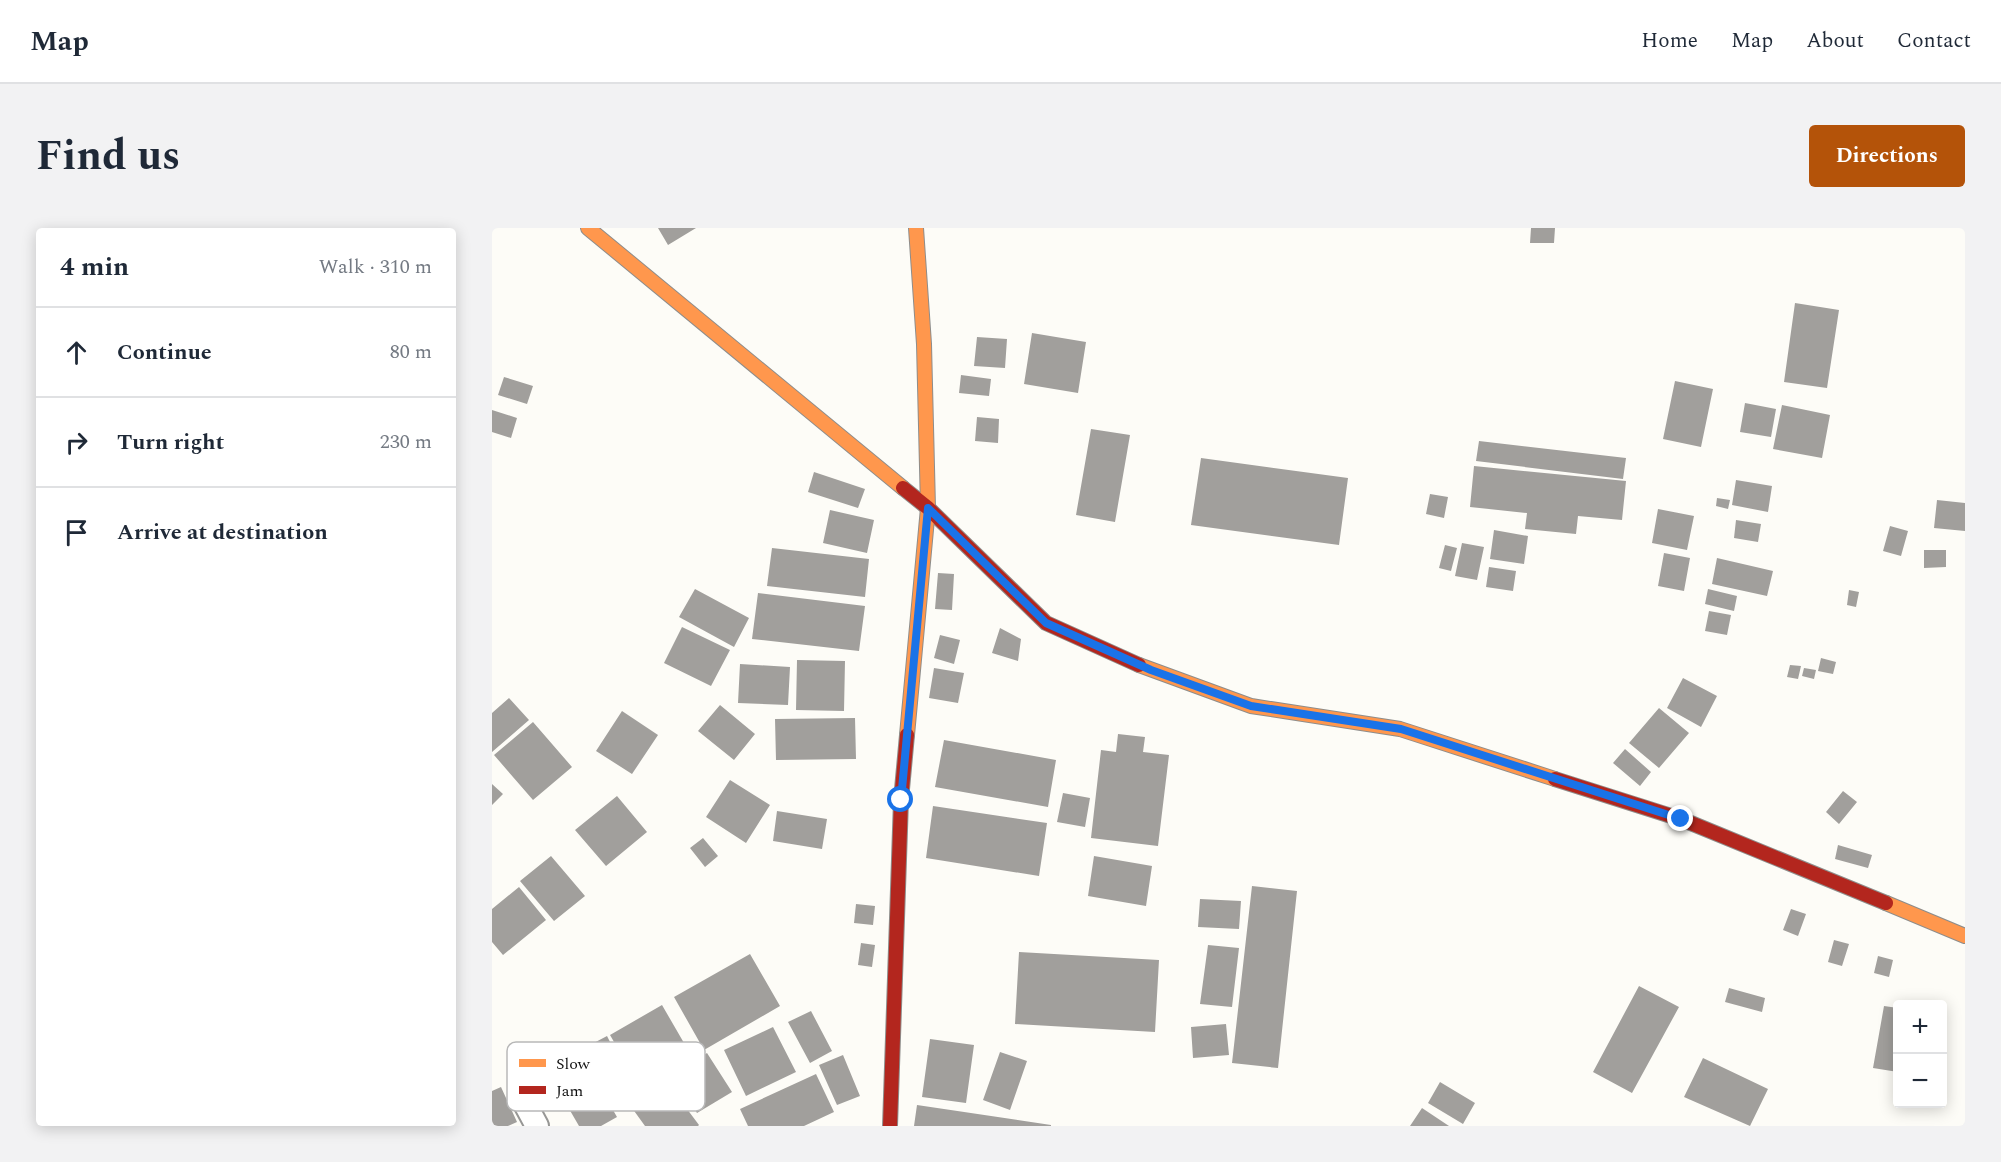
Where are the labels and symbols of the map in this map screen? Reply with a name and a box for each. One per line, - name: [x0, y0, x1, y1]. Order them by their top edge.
- route start: [887, 786, 913, 812]
- route end: [1667, 805, 1693, 831]
- legend: [507, 1042, 705, 1111]
- text: Slow: [556, 1052, 591, 1076]
- text: Jam: [556, 1079, 584, 1103]

